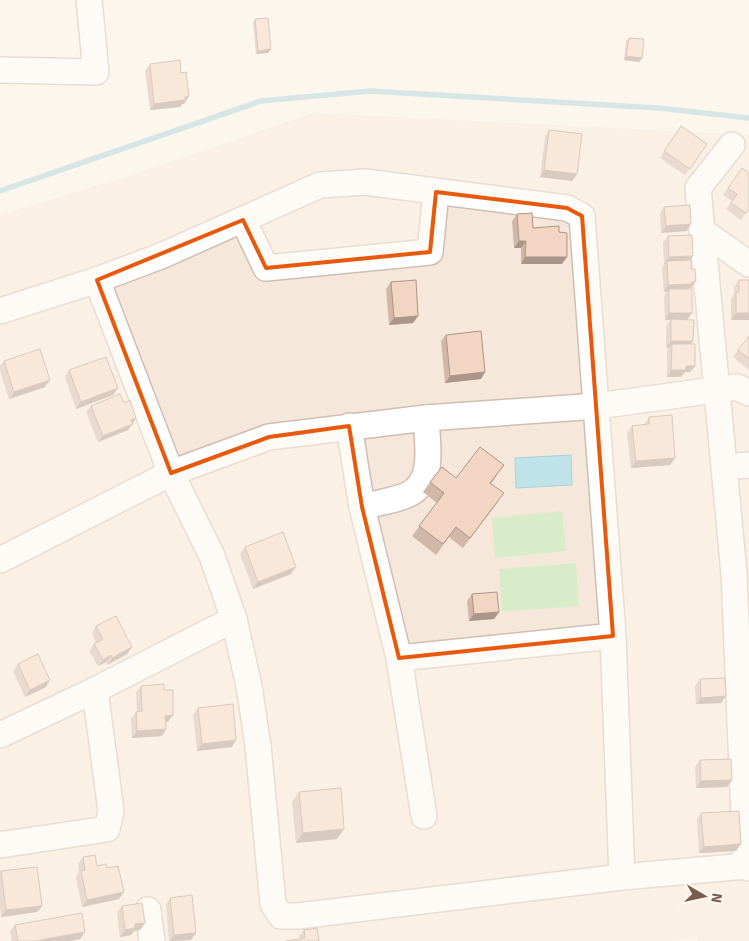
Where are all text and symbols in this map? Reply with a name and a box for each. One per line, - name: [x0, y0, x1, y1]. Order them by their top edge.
- north arrow: [679, 871, 729, 921]
- text: N: [707, 892, 726, 904]

